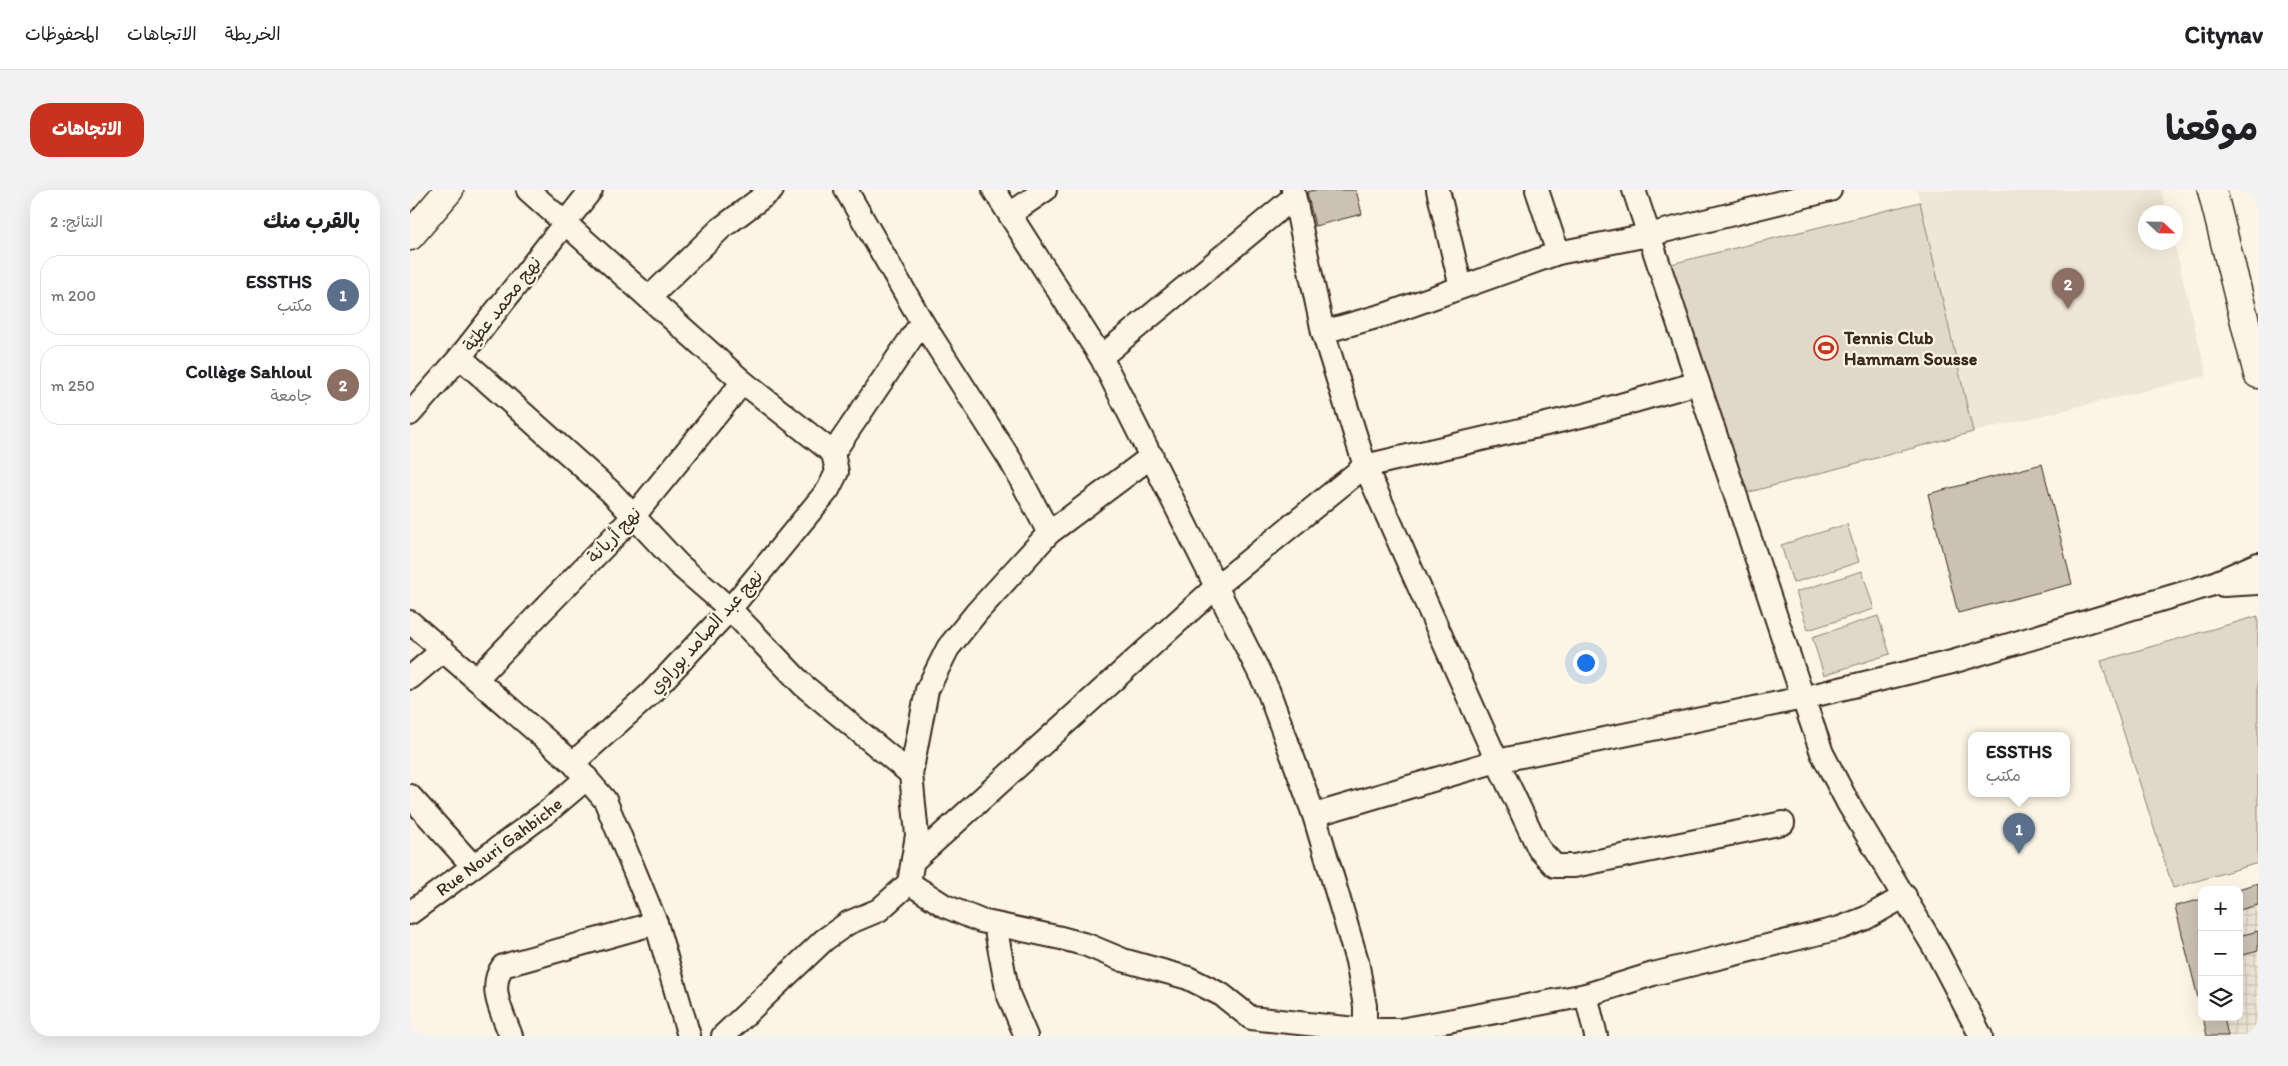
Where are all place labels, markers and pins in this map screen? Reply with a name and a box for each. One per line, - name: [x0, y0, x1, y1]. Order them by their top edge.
- pin: 2: [2052, 268, 2084, 309]
- place label: Tennis Club Hammam Sousse: [1843, 327, 1978, 370]
- sports icon: Tennis Club Hammam Sousse: [1813, 335, 1839, 361]
- pin: 1: [2003, 813, 2035, 854]

